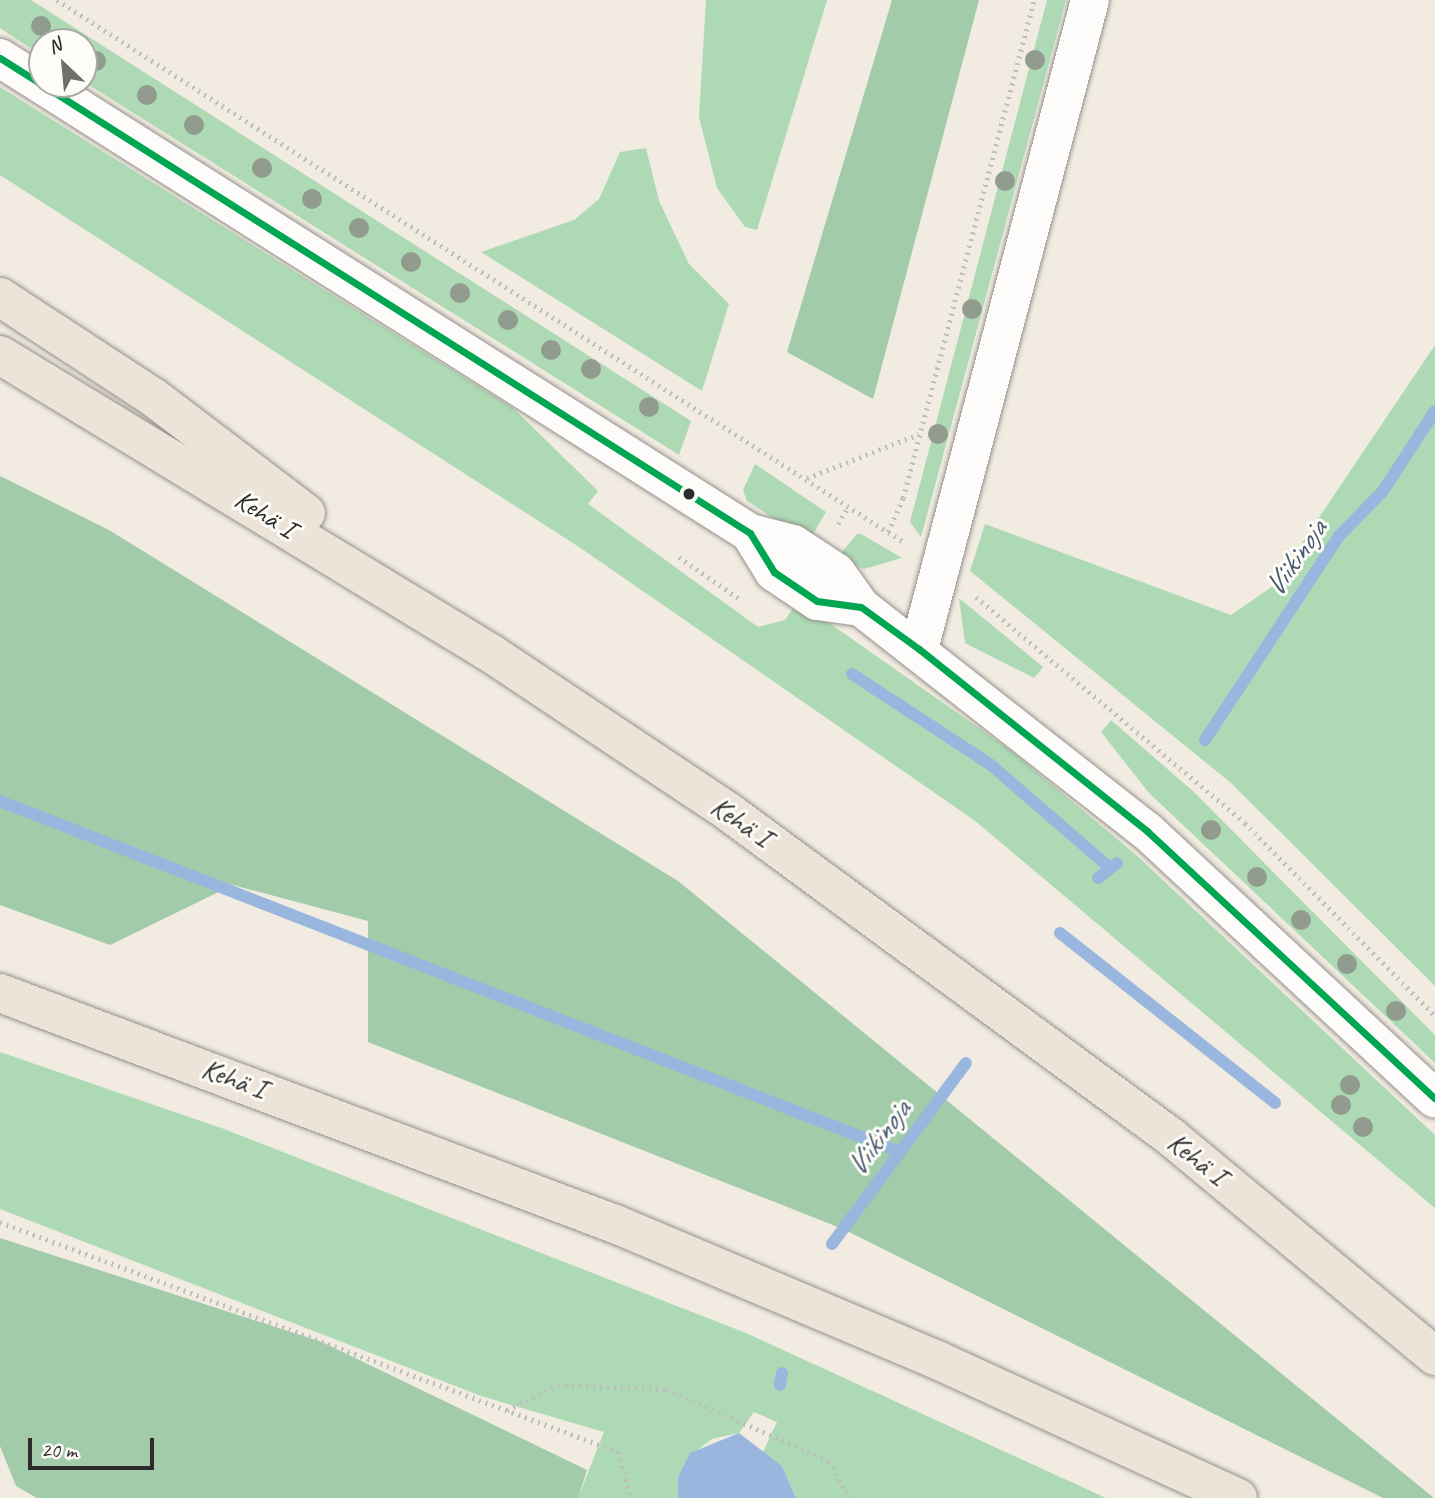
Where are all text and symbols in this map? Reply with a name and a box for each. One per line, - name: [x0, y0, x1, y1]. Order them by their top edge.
- north arrow: [28, 28, 98, 98]
- text: N: [44, 33, 65, 59]
- street label: Kehä I: [228, 482, 302, 546]
- unlabelled marker: [682, 487, 696, 501]
- water label: Viikinoja: [1256, 513, 1334, 603]
- street label: Kehä I: [705, 790, 777, 854]
- street label: Kehä I: [198, 1052, 270, 1106]
- water label: Viikinoja: [838, 1093, 918, 1183]
- street label: Kehä I: [1161, 1125, 1233, 1193]
- scale bar: [32, 1424, 158, 1468]
- text: 20 m: [41, 1437, 77, 1463]

